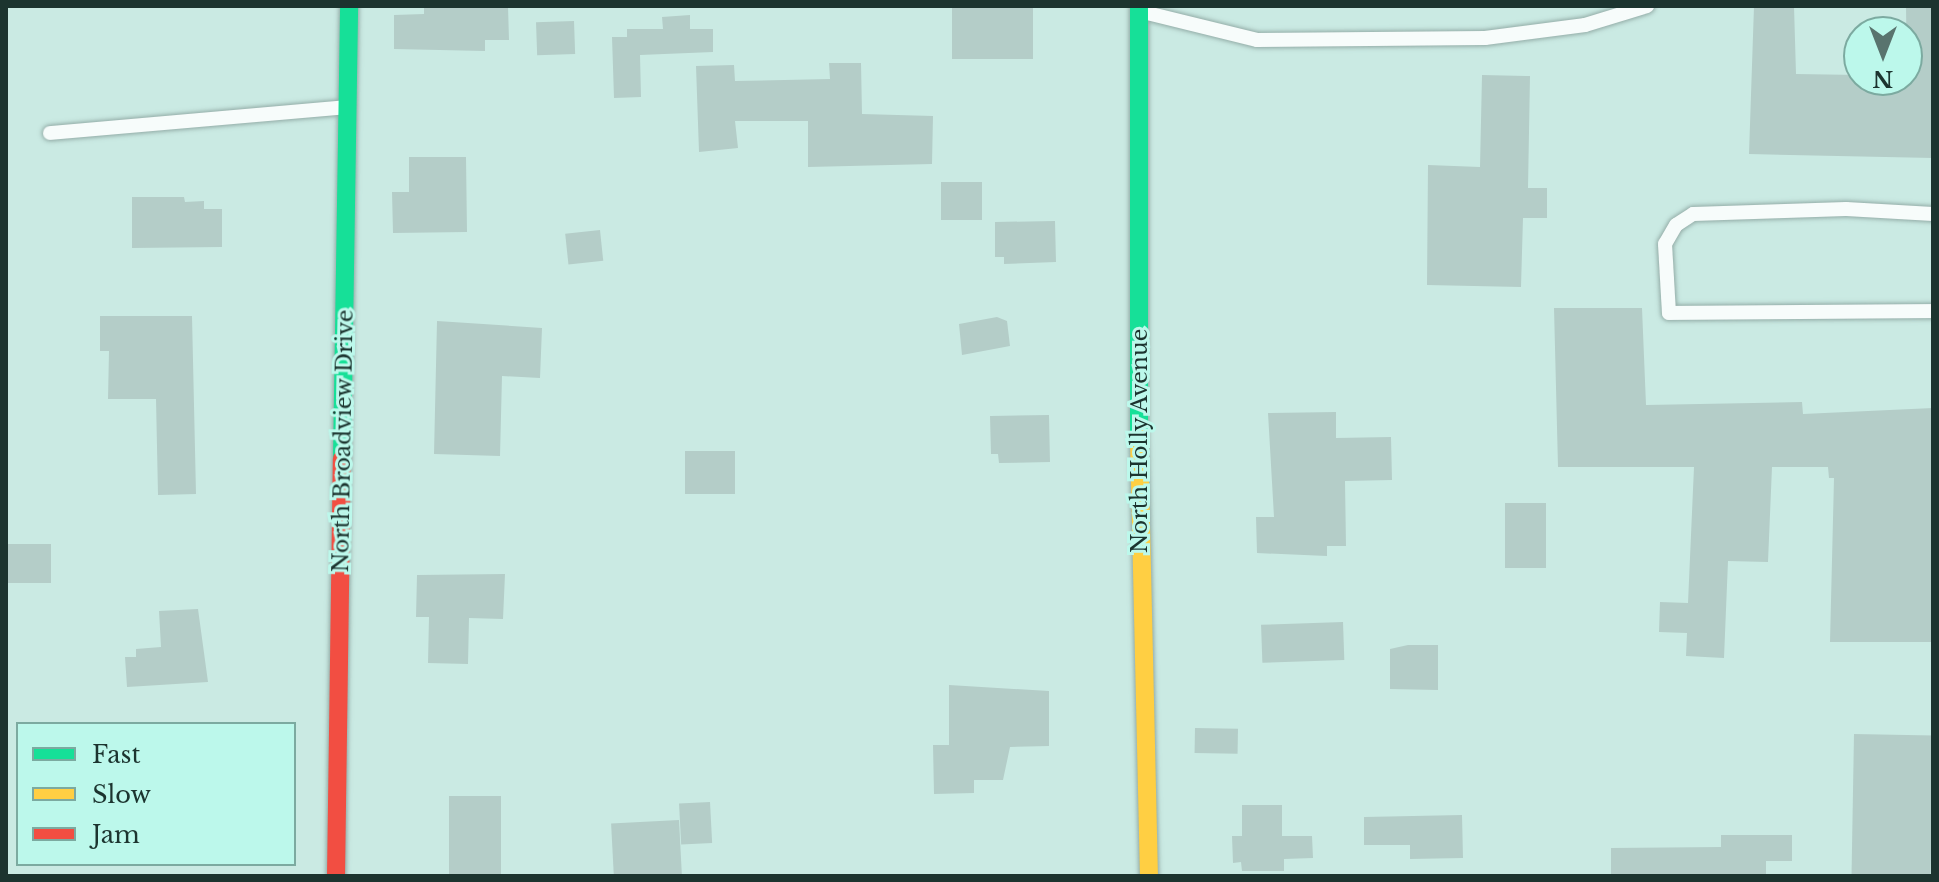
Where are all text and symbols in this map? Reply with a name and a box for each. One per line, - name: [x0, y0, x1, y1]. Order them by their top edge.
- north arrow: [1843, 16, 1923, 96]
- text: N: [1873, 65, 1893, 92]
- street label: North Broadview Drive: [328, 309, 358, 573]
- street label: North Holly Avenue: [1127, 328, 1153, 554]
- legend: [16, 722, 296, 866]
- text: Fast: [92, 740, 140, 769]
- text: Slow: [92, 780, 151, 809]
- text: Jam: [92, 820, 140, 849]

